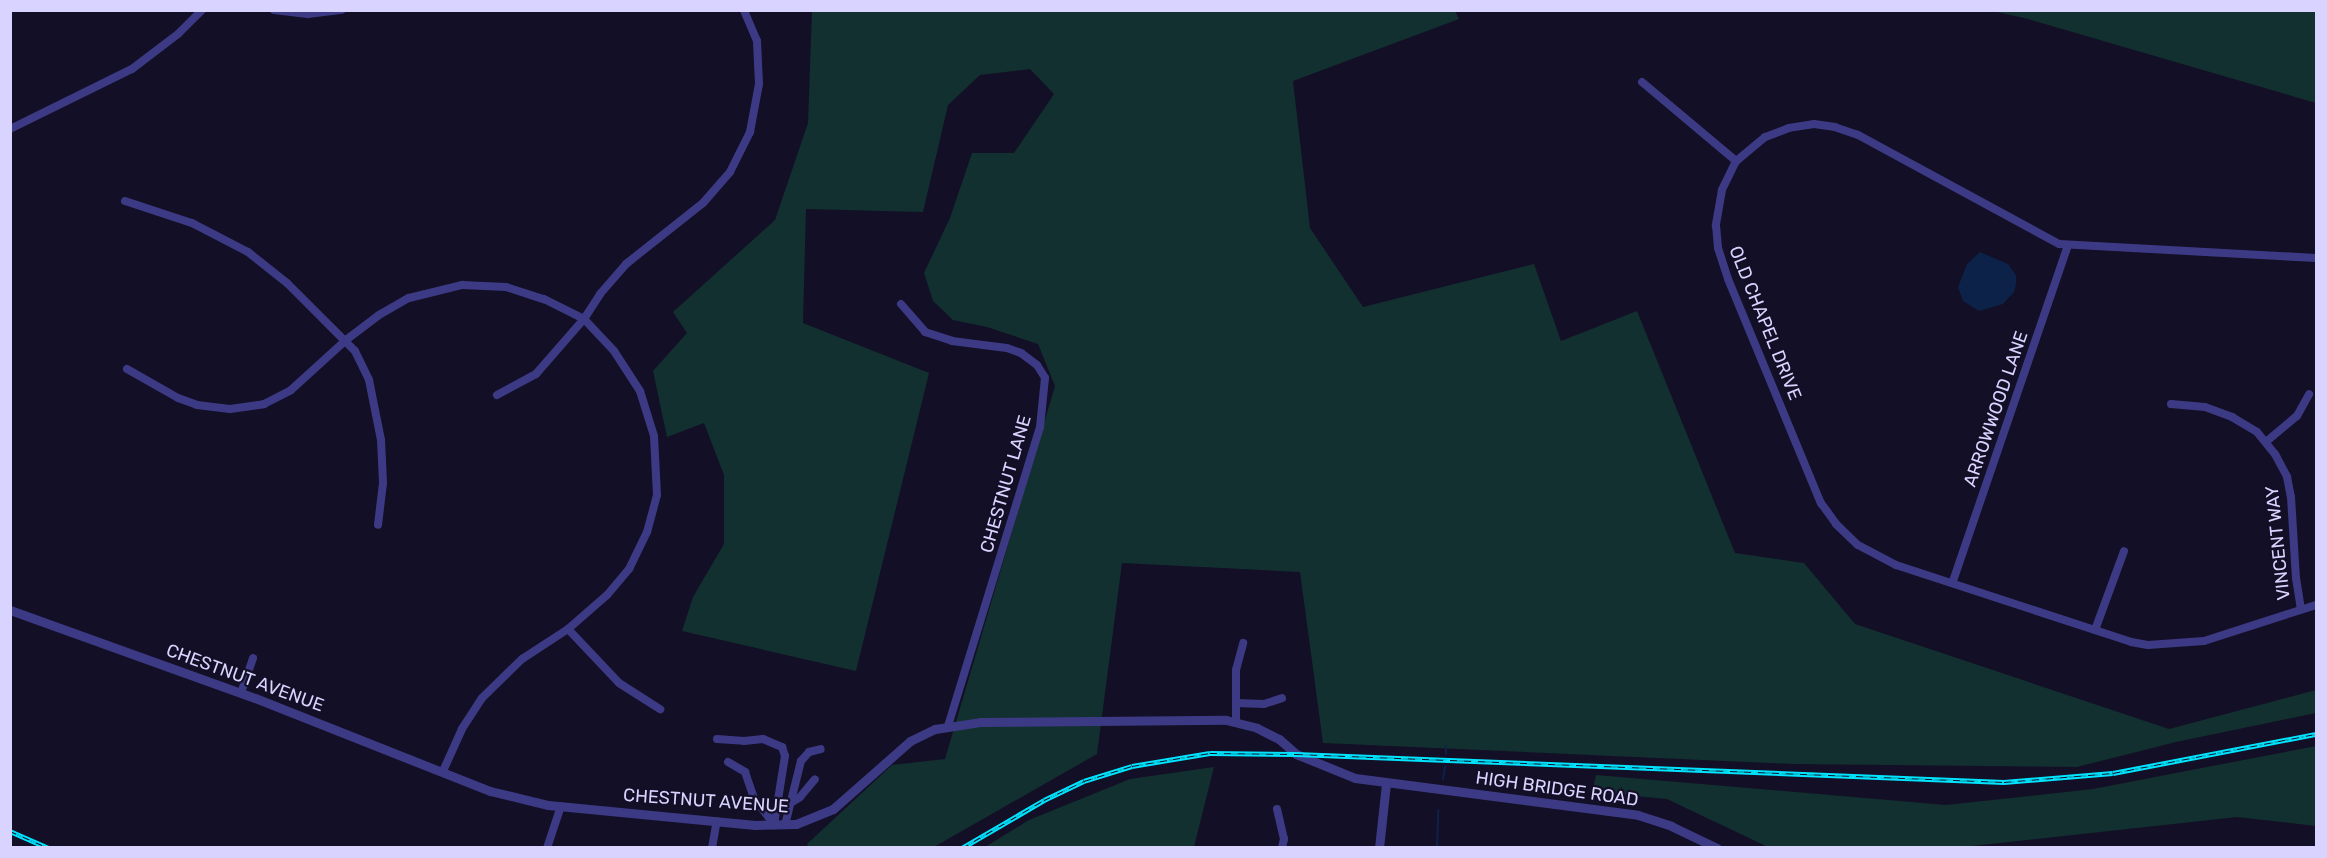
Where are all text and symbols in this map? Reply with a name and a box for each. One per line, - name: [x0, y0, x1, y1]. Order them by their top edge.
- street label: OLD CHAPEL DRIVE: [1724, 243, 1806, 403]
- street label: ARROWWOOD LANE: [1959, 328, 2033, 490]
- street label: CHESTNUT LANE: [976, 412, 1036, 556]
- street label: VINCENT WAY: [2261, 484, 2295, 602]
- street label: CHESTNUT AVENUE: [163, 639, 327, 717]
- street label: HIGH BRIDGE ROAD: [1474, 767, 1640, 811]
- street label: CHESTNUT AVENUE: [622, 784, 790, 818]

